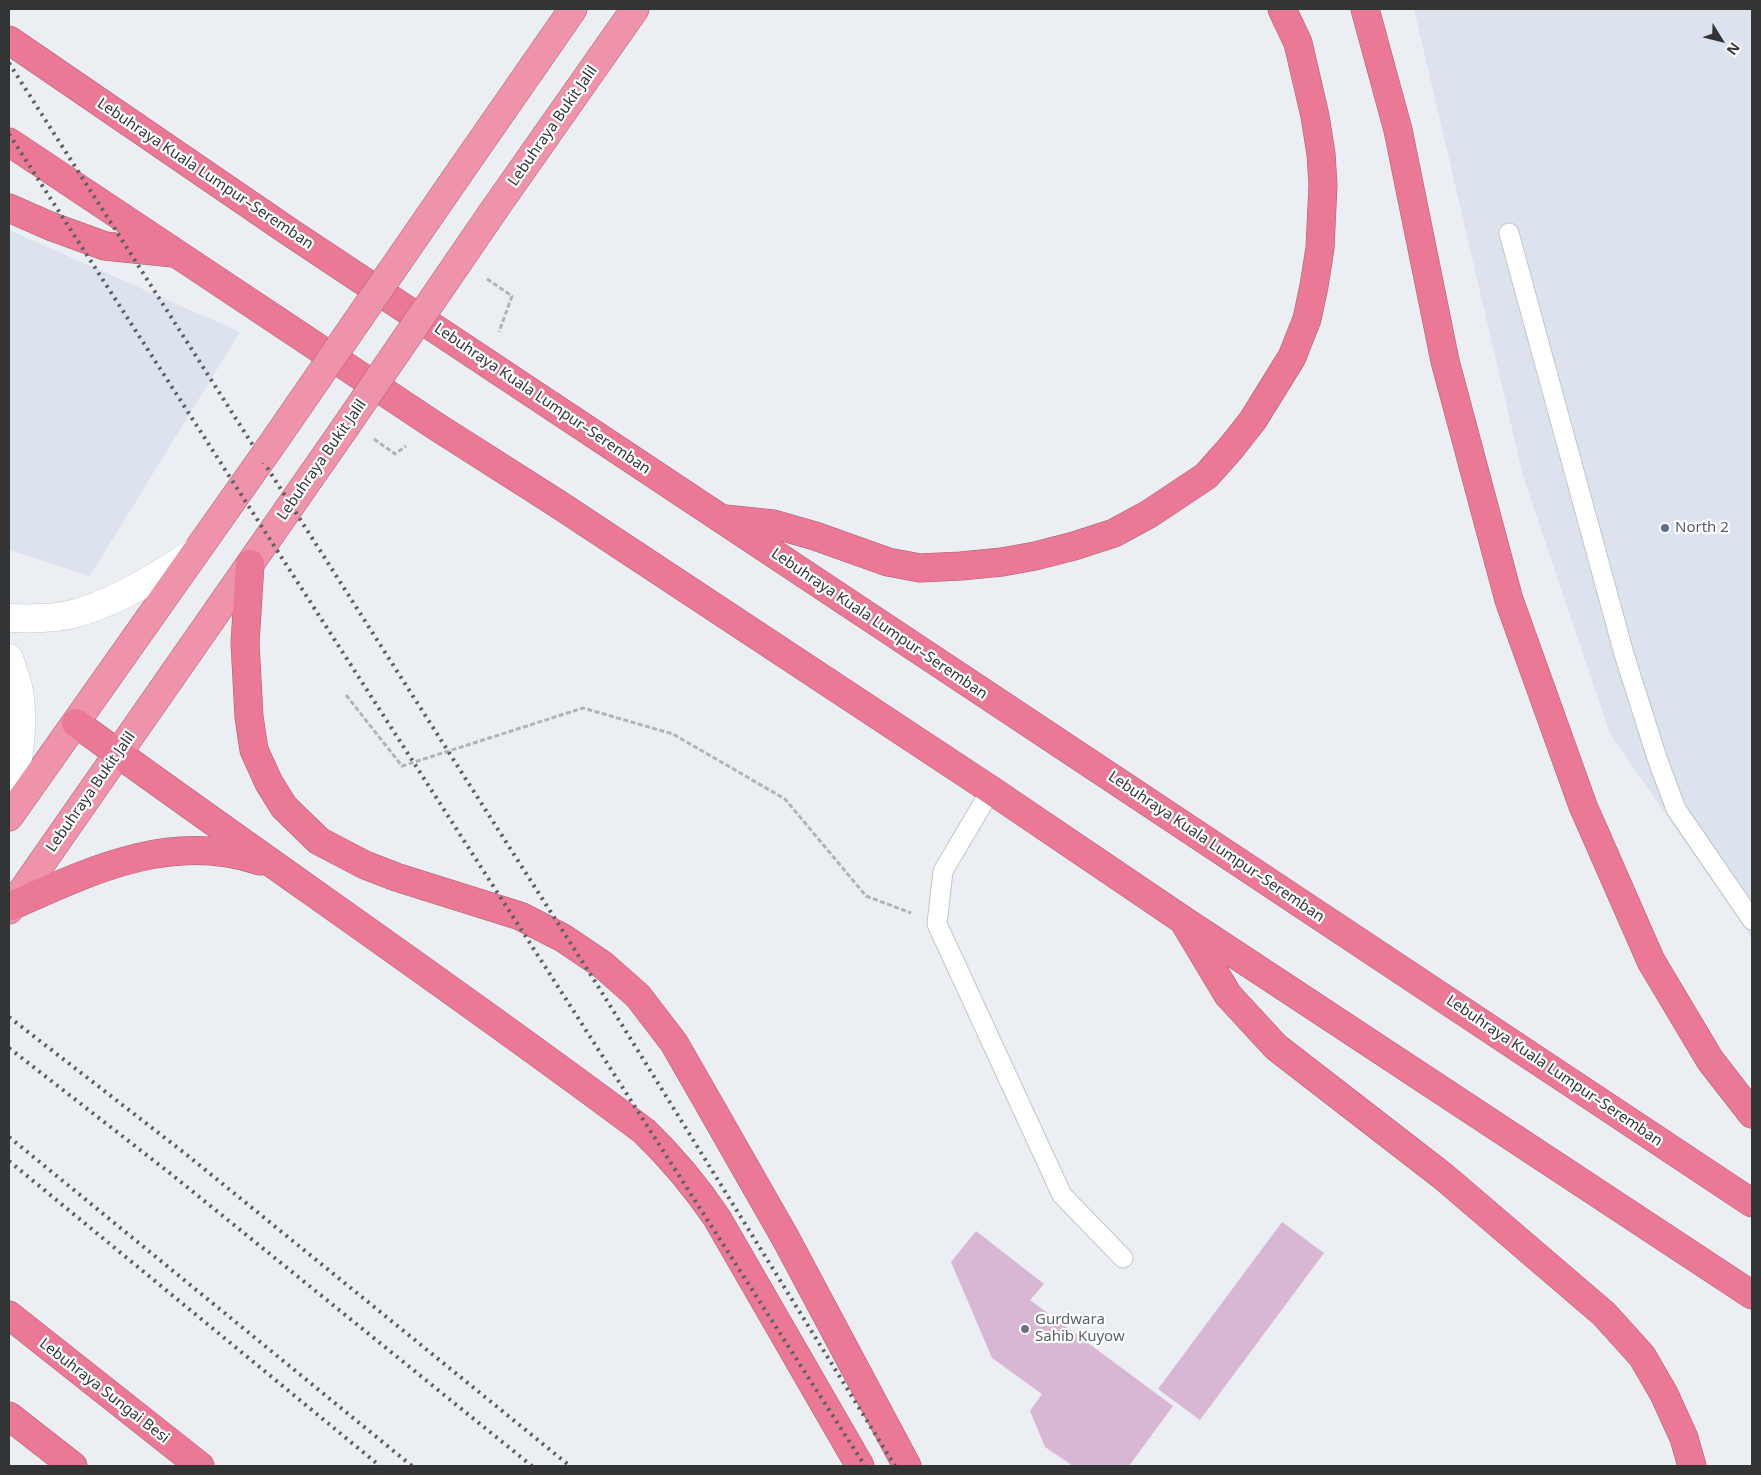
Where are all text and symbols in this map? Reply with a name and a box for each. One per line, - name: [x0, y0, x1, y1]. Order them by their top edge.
- north arrow: [1696, 15, 1746, 65]
- text: N: [1723, 39, 1745, 59]
- street label: Lebuhraya Bukit Jalil: [505, 62, 601, 190]
- street label: Lebuhraya Kuala Lumpur–Seremban: [94, 95, 316, 253]
- street label: Lebuhraya Kuala Lumpur–Seremban: [431, 320, 653, 478]
- street label: Lebuhraya Bukit Jalil: [274, 396, 370, 524]
- place label: North 2: [1675, 519, 1729, 537]
- marker: North 2: [1659, 522, 1671, 534]
- street label: Lebuhraya Kuala Lumpur–Seremban: [768, 545, 990, 703]
- street label: Lebuhraya Bukit Jalil: [43, 728, 139, 856]
- street label: Lebuhraya Kuala Lumpur–Seremban: [1105, 768, 1327, 926]
- street label: Lebuhraya Kuala Lumpur–Seremban: [1443, 992, 1665, 1150]
- place label: Gurdwara Sahib Kuyow: [1035, 1311, 1125, 1346]
- marker: Gurdwara Sahib Kuyow: [1019, 1323, 1031, 1335]
- street label: Lebuhraya Sungai Besi: [35, 1335, 173, 1447]

